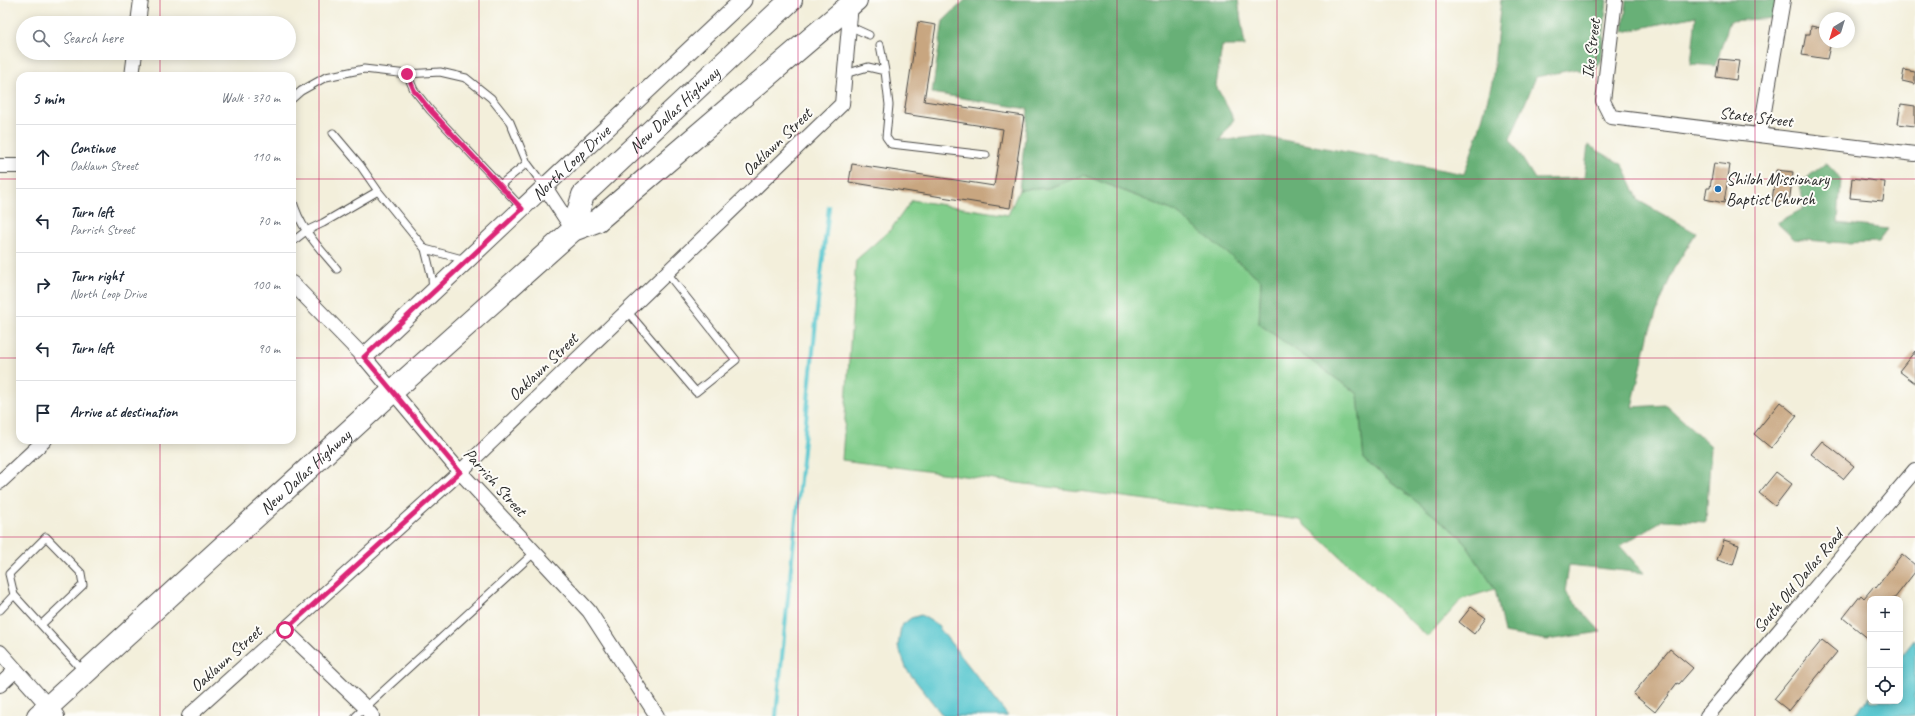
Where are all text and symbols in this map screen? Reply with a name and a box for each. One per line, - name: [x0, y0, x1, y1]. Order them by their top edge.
- north arrow: [1819, 12, 1855, 48]
- search box: [16, 16, 296, 60]
- street label: Ike Street: [1577, 16, 1605, 80]
- icon: search: [30, 27, 52, 49]
- text: Search here: [62, 29, 123, 48]
- street label: New Dallas Highway: [624, 62, 724, 157]
- route end: [398, 65, 416, 83]
- text: 5 min: [32, 88, 64, 109]
- text: Walk · 370 m: [221, 90, 280, 106]
- street label: Oaklawn Street: [738, 102, 818, 180]
- street label: State Street: [1718, 102, 1796, 132]
- street label: North Loop Drive: [527, 119, 615, 204]
- text: Continue: [70, 139, 115, 158]
- icon: ahead: [32, 146, 54, 168]
- text: 110 m: [252, 149, 280, 165]
- text: Oaklawn Street: [70, 158, 138, 174]
- place label: Shiloh Missionary Baptist Church: [1726, 169, 1830, 210]
- marker: Shiloh Missionary Baptist Church: [1713, 184, 1723, 194]
- text: Turn left: [70, 203, 113, 222]
- icon: left: [32, 210, 54, 232]
- text: 70 m: [258, 213, 280, 229]
- text: Parrish Street: [70, 222, 135, 238]
- text: Turn right: [70, 267, 123, 286]
- icon: right: [32, 274, 54, 296]
- text: 100 m: [252, 277, 280, 293]
- text: North Loop Drive: [70, 286, 146, 302]
- street label: Oaklawn Street: [504, 327, 584, 405]
- icon: left: [32, 338, 54, 360]
- text: Turn left: [70, 339, 113, 358]
- text: 90 m: [258, 341, 280, 357]
- icon: arrive: [32, 402, 54, 424]
- text: Arrive at destination: [70, 403, 177, 422]
- street label: New Dallas Highway: [255, 424, 356, 519]
- street label: Parrish Street: [459, 444, 533, 522]
- street label: South Old Dallas Road: [1749, 522, 1850, 637]
- map controls: [1867, 596, 1903, 704]
- button: +: [1867, 596, 1903, 632]
- street label: Oaklawn Street: [186, 620, 268, 697]
- route start: [276, 621, 294, 639]
- button: −: [1867, 632, 1903, 668]
- button: locate: [1867, 668, 1903, 704]

